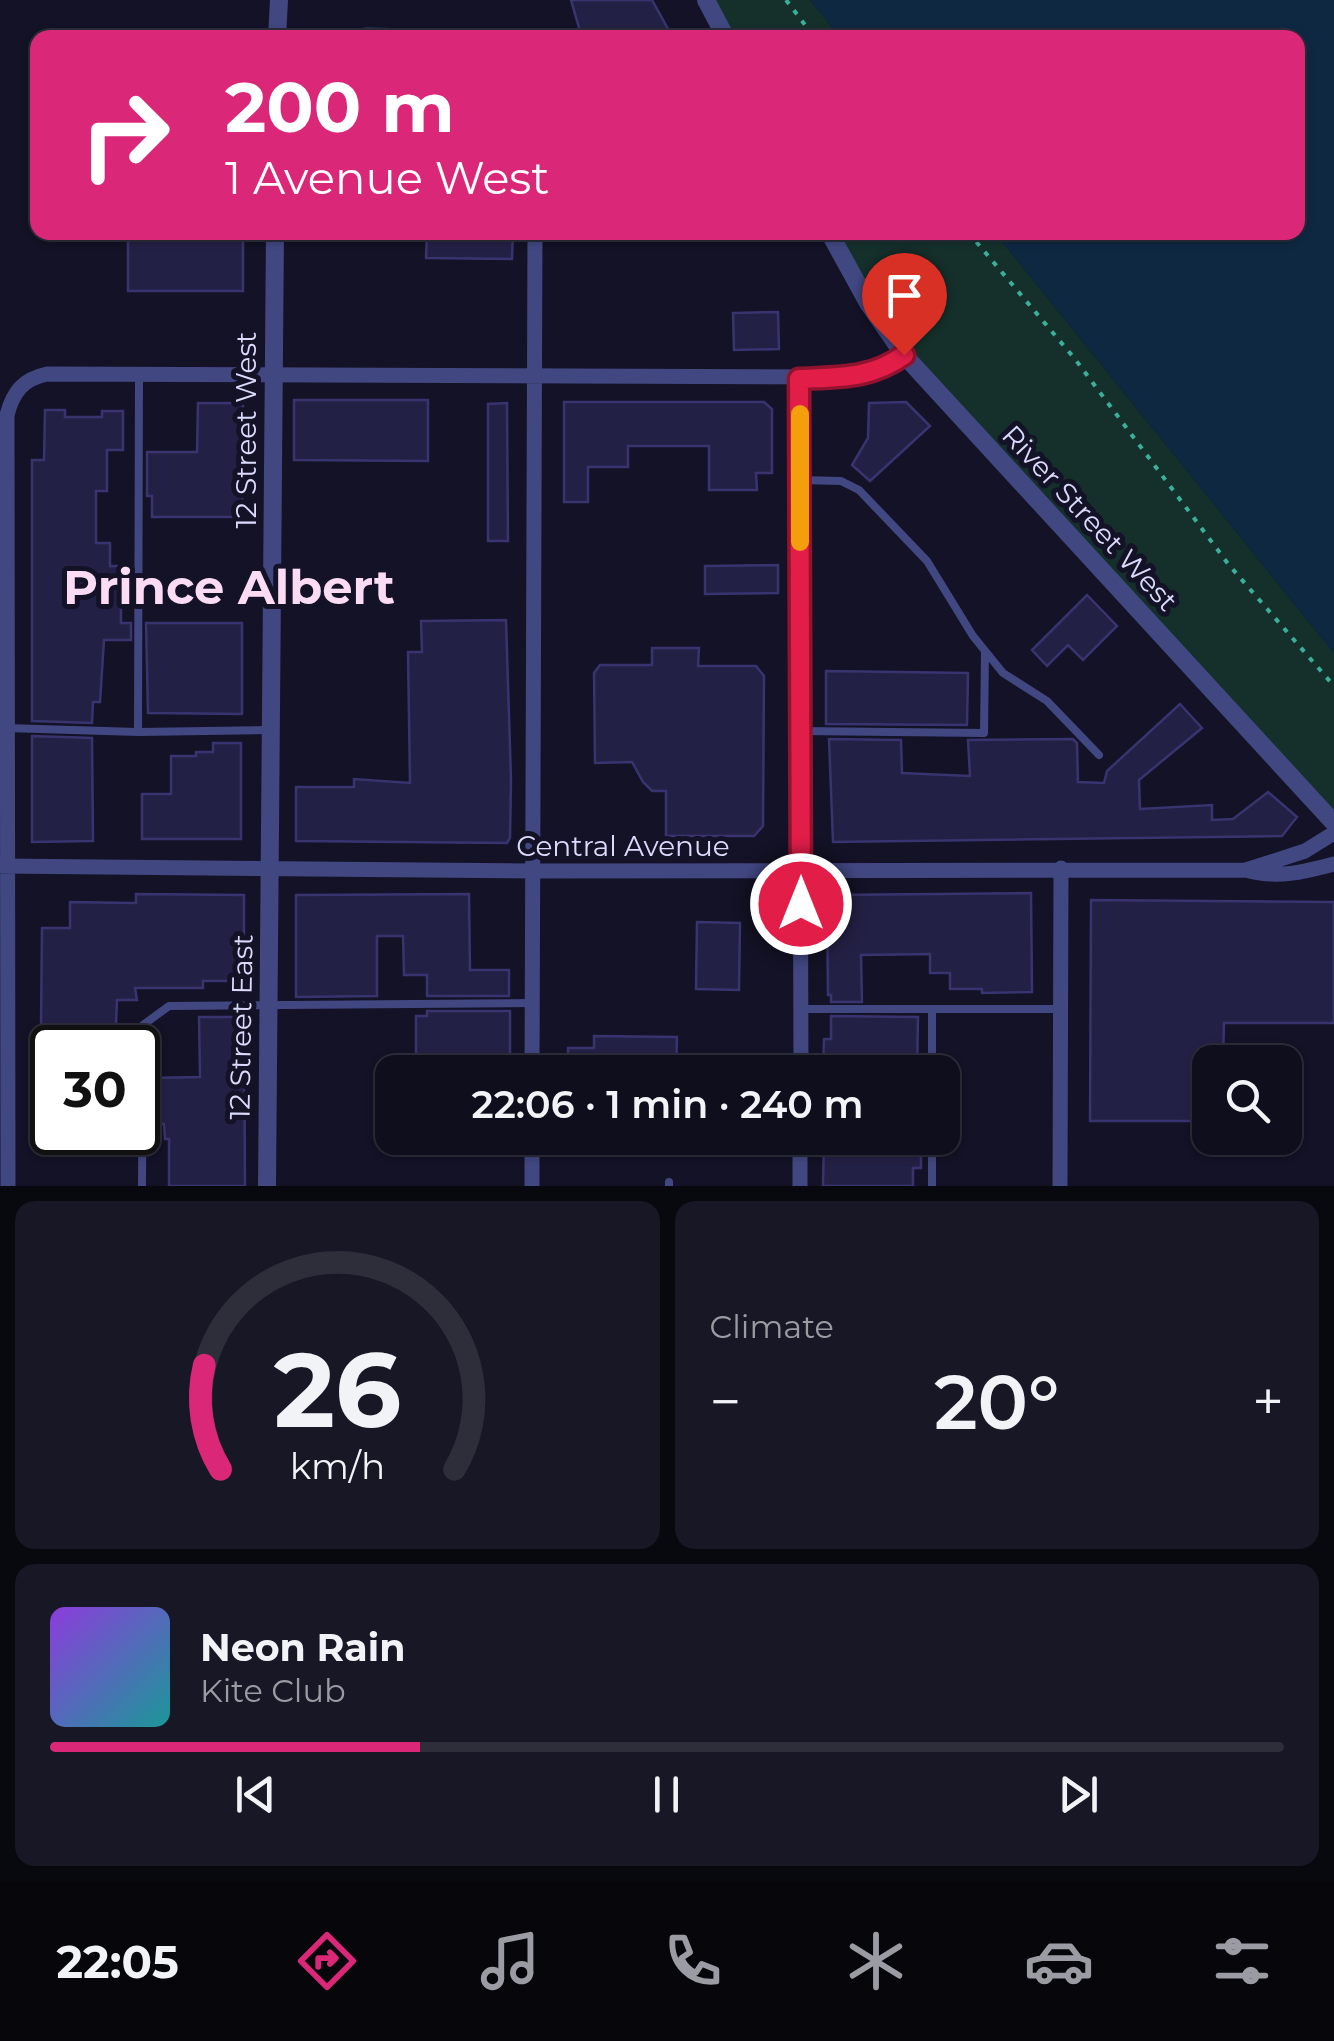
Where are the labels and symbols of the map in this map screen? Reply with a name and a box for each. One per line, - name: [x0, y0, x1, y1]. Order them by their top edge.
- pin: [862, 253, 947, 356]
- street label: 12 Street West: [229, 332, 263, 528]
- street label: River Street West: [995, 418, 1185, 618]
- district label: Prince Albert: [63, 558, 395, 616]
- street label: Central Avenue: [516, 829, 730, 863]
- position arrow: [749, 852, 853, 956]
- street label: 12 Street East: [222, 934, 260, 1120]
- speed limit sign: 30: [30, 1025, 160, 1155]

